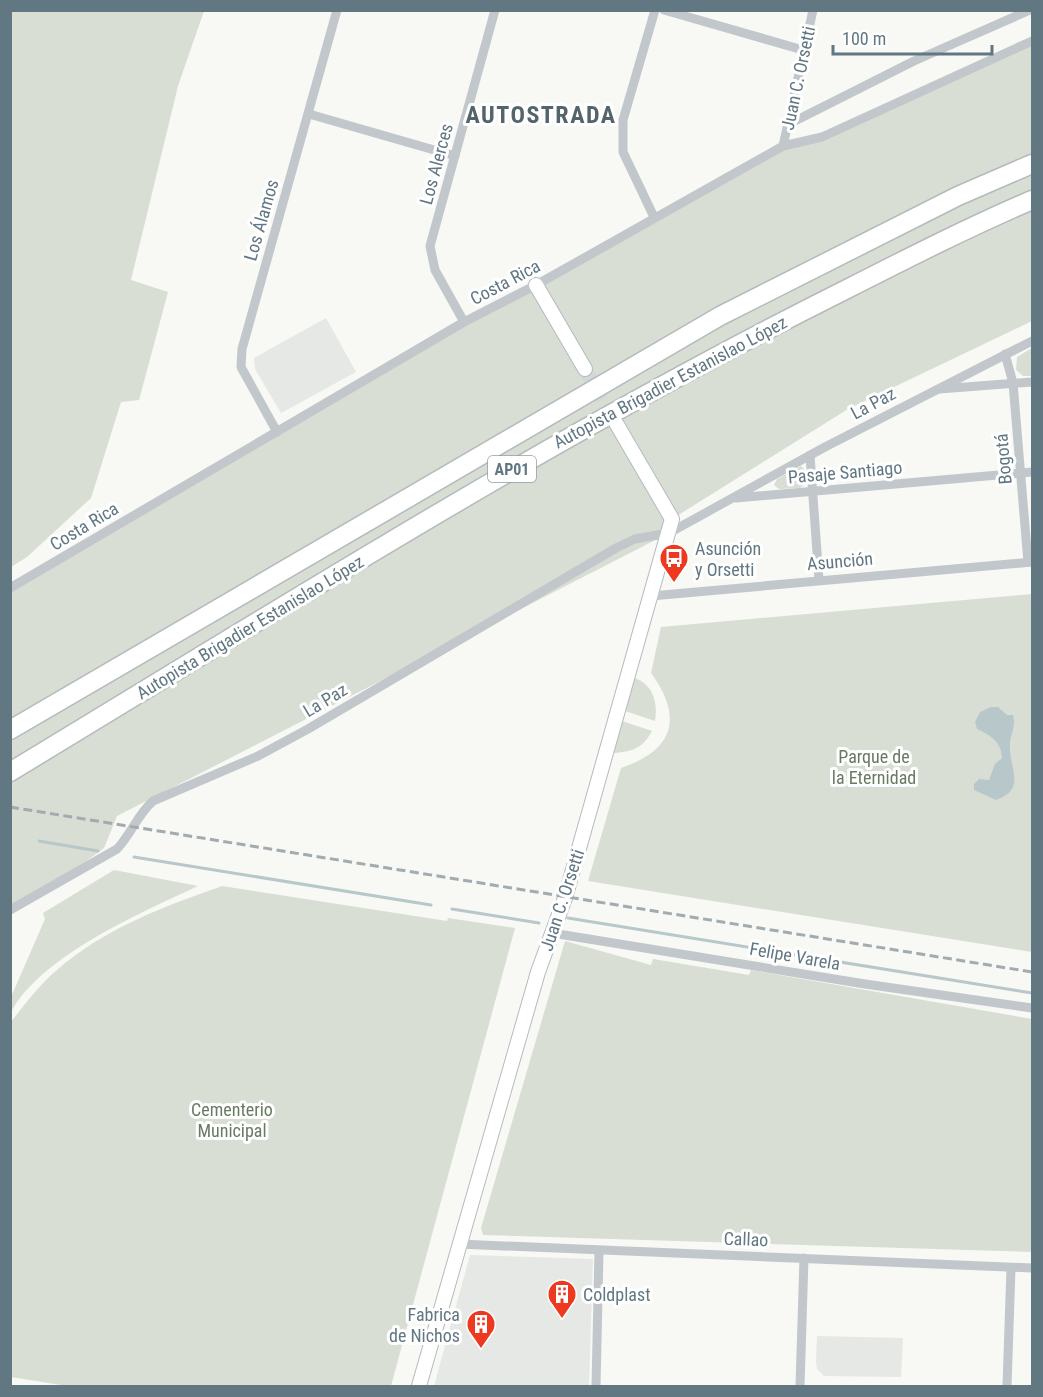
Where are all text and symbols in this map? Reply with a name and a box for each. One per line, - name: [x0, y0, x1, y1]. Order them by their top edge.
- scale bar: [833, 18, 992, 56]
- street label: Juan C. Orsetti: [777, 24, 819, 132]
- text: 100 m: [842, 28, 886, 49]
- district label: AUTOSTRADA: [465, 101, 617, 129]
- street label: Los Alerces: [415, 121, 457, 207]
- street label: Los Álamos: [239, 177, 283, 263]
- street label: Costa Rica: [466, 255, 544, 309]
- street label: Autopista Brigadier Estanislao López: [550, 311, 790, 453]
- street label: La Paz: [847, 382, 899, 423]
- street label: Bogotá: [990, 433, 1016, 485]
- road number: AP01: [488, 456, 536, 482]
- street label: Pasaje Santiago: [787, 457, 903, 487]
- street label: Costa Rica: [46, 497, 122, 555]
- place label: Asunción y Orsetti: [695, 538, 761, 580]
- bus stop icon: Asunción y Orsetti: [658, 542, 690, 584]
- street label: Asunción: [806, 548, 874, 574]
- street label: Autopista Brigadier Estanislao López: [133, 551, 368, 703]
- street label: La Paz: [299, 679, 351, 721]
- park label: Parque de la Eternidad: [832, 746, 916, 788]
- street label: Juan C. Orsetti: [536, 846, 588, 954]
- street label: Felipe Varela: [748, 938, 842, 974]
- park label: Cementerio Municipal: [191, 1099, 273, 1141]
- street label: Callao: [723, 1228, 769, 1250]
- building icon: Coldplast: [546, 1278, 578, 1320]
- place label: Coldplast: [583, 1284, 650, 1305]
- place label: Fabrica de Nichos: [389, 1304, 460, 1346]
- building icon: Fabrica de Nichos: [465, 1308, 497, 1350]

